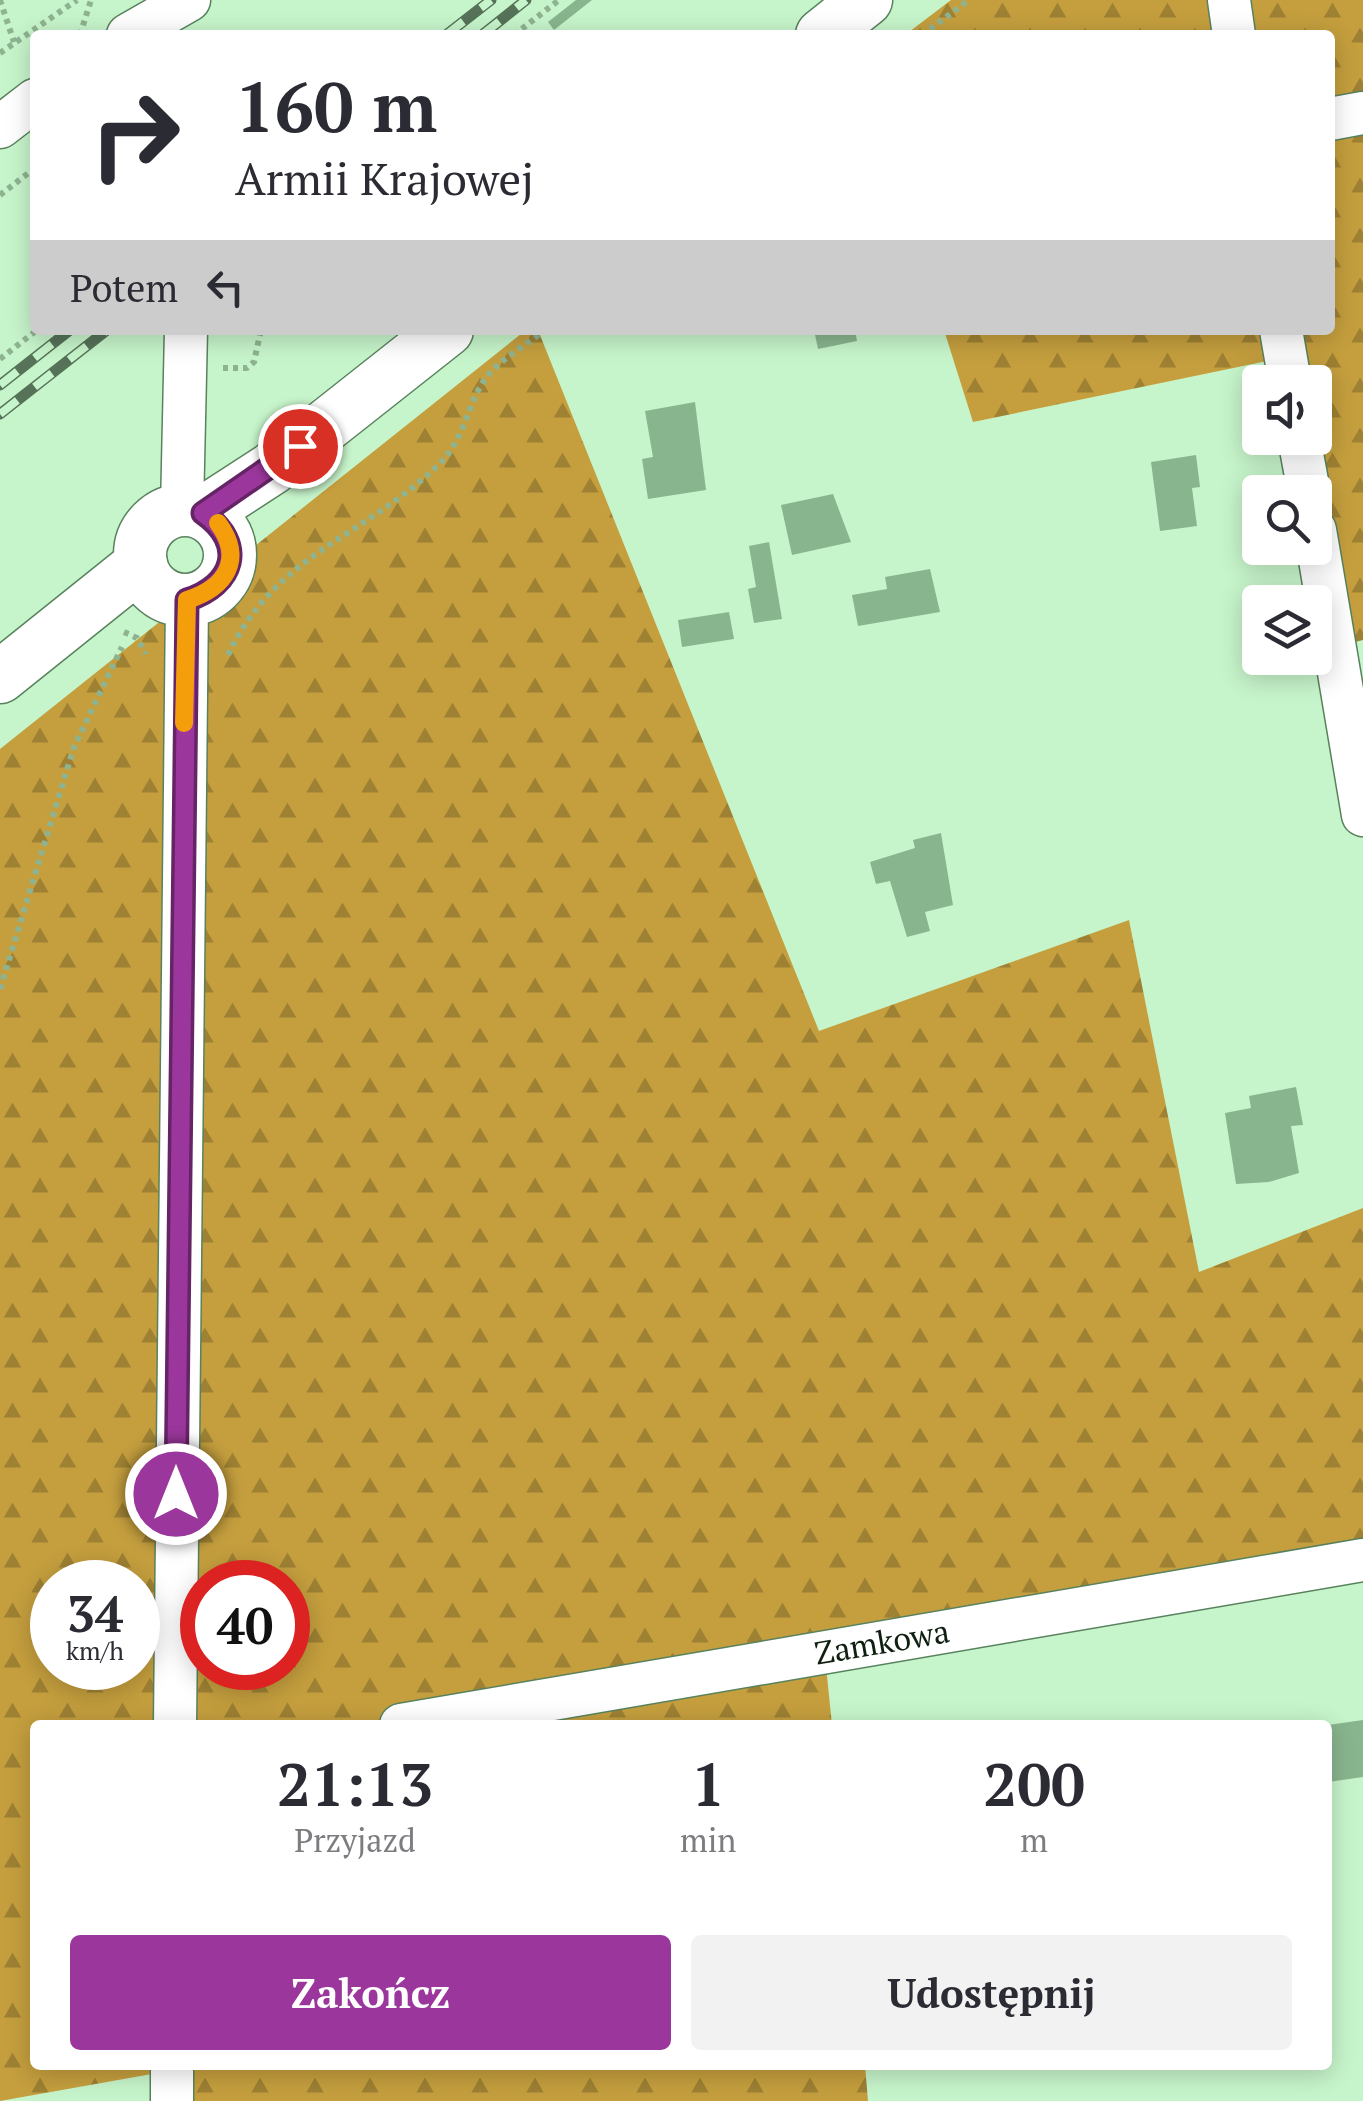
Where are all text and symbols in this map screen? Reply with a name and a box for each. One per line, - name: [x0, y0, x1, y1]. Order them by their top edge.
- text: 160 m: [235, 59, 437, 152]
- icon: right: [70, 70, 200, 200]
- text: Armii Krajowej: [235, 148, 534, 208]
- icon: left: [198, 260, 253, 315]
- text: Potem: [70, 263, 178, 313]
- map controls: [1242, 365, 1332, 675]
- button: sound: [1242, 365, 1332, 455]
- pin: [258, 404, 343, 489]
- icon: arrive: [273, 419, 328, 474]
- button: search: [1242, 475, 1332, 565]
- button: layers: [1242, 585, 1332, 675]
- position arrow: [124, 1442, 228, 1546]
- speed limit sign: 40: [180, 1560, 310, 1690]
- text: 34: [67, 1580, 123, 1646]
- street label: Zamkowa: [811, 1609, 953, 1674]
- text: km/h: [66, 1634, 124, 1667]
- text: 21:13: [277, 1744, 433, 1823]
- text: 1: [691, 1744, 725, 1823]
- text: 200: [983, 1744, 1085, 1823]
- text: Przyjazd: [294, 1819, 416, 1861]
- text: min: [680, 1819, 736, 1861]
- text: m: [1020, 1819, 1048, 1861]
- button: Zakończ: [70, 1935, 671, 2050]
- button: Udostępnij: [691, 1935, 1292, 2050]

